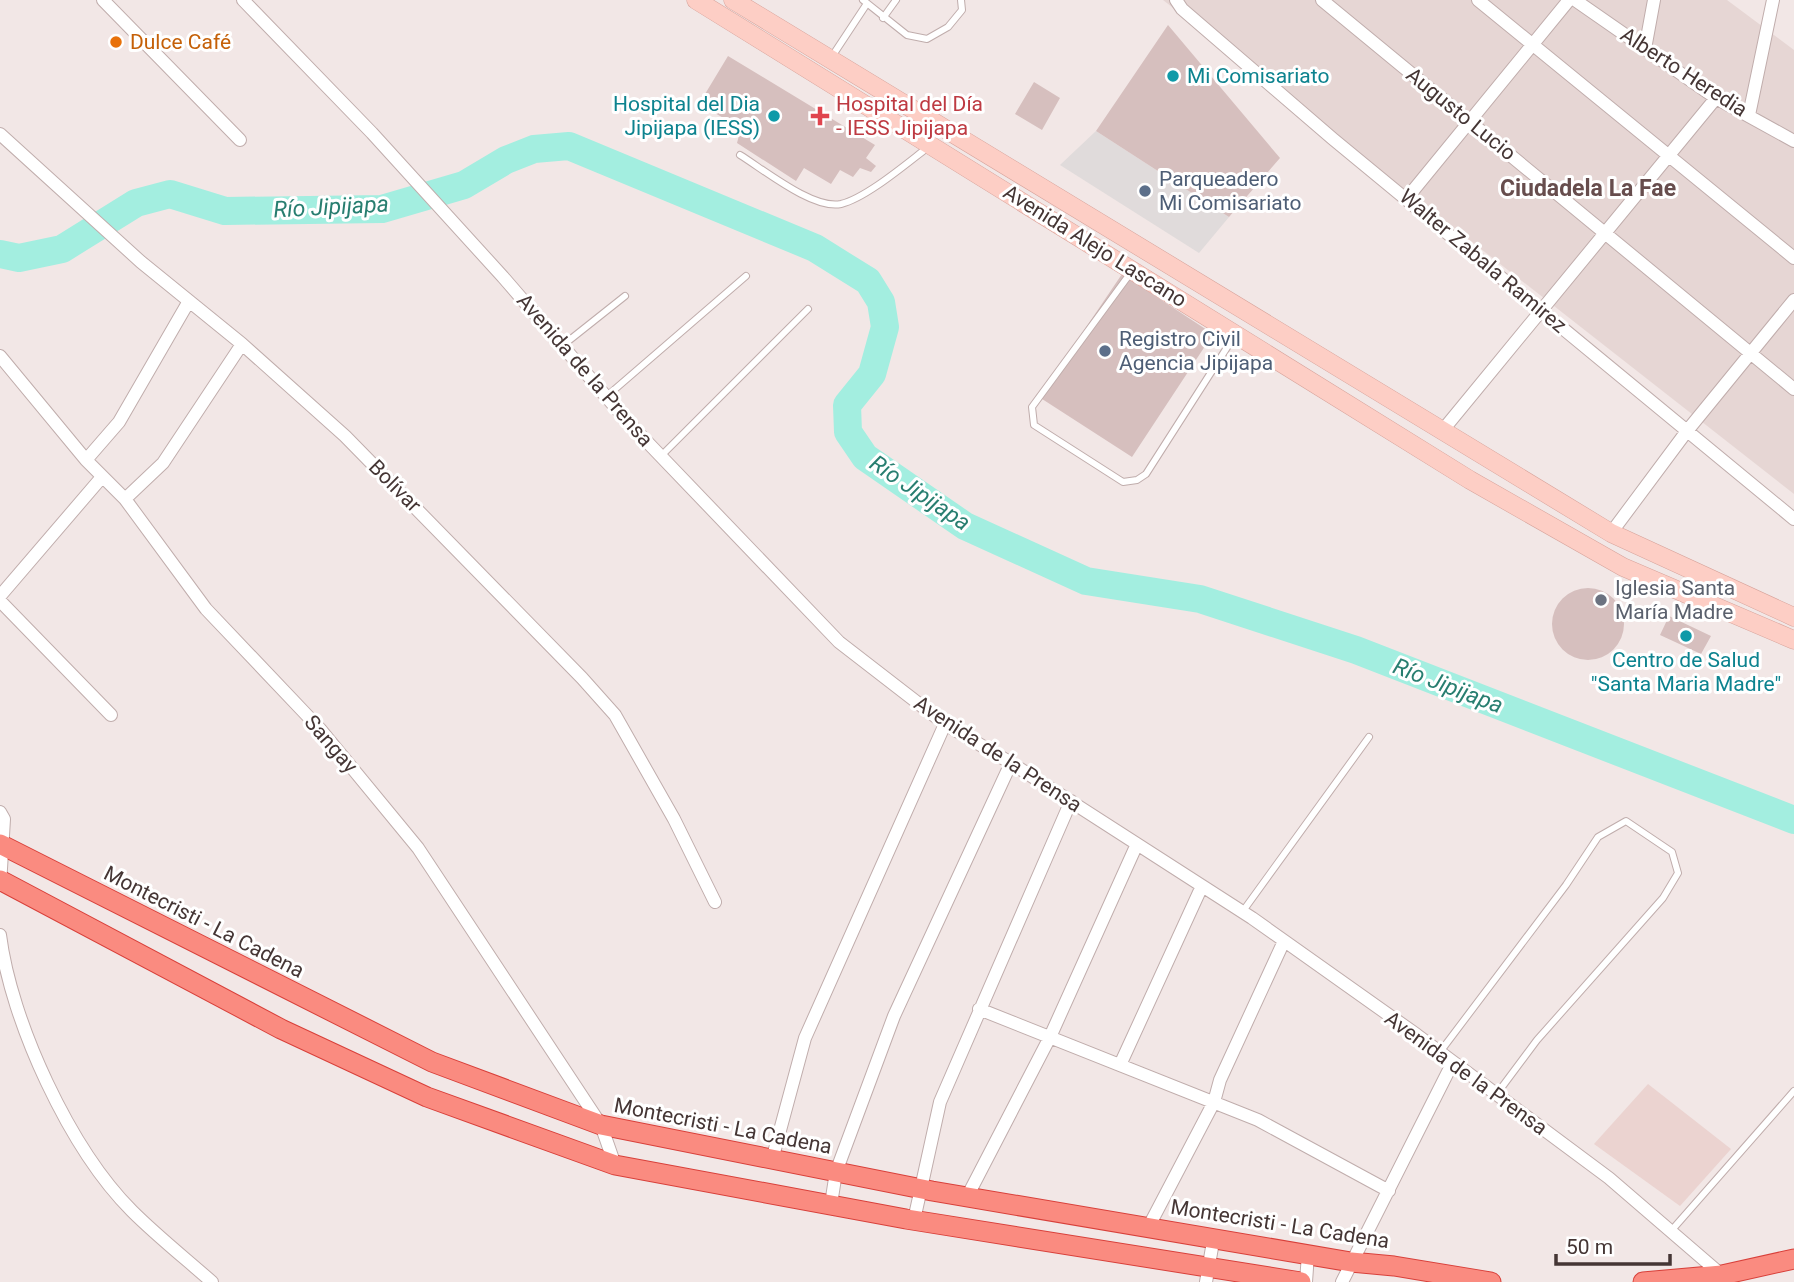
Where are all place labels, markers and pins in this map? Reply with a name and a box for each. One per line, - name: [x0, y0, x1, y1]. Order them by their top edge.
- place label: Dulce Café: [130, 30, 231, 54]
- marker: Dulce Café: [108, 34, 124, 50]
- place label: Mi Comisariato: [1187, 64, 1329, 88]
- marker: Mi Comisariato: [1165, 68, 1181, 84]
- place label: Hospital del Dia Jipijapa (IESS): [613, 92, 760, 140]
- place label: Hospital del Día - IESS Jipijapa: [836, 92, 983, 140]
- marker: Hospital del Día - IESS Jipijapa: [810, 106, 830, 126]
- marker: Hospital del Dia Jipijapa (IESS): [766, 108, 782, 124]
- place label: Parqueadero Mi Comisariato: [1159, 167, 1301, 215]
- marker: Parqueadero Mi Comisariato: [1137, 183, 1153, 199]
- place label: Registro Civil Agencia Jipijapa: [1119, 327, 1273, 375]
- marker: Registro Civil Agencia Jipijapa: [1097, 343, 1113, 359]
- place label: Iglesia Santa María Madre: [1615, 576, 1735, 624]
- marker: Iglesia Santa María Madre: [1593, 592, 1609, 608]
- marker: Centro de Salud "Santa Maria Madre": [1678, 628, 1694, 644]
- place label: Centro de Salud "Santa Maria Madre": [1591, 648, 1781, 696]

